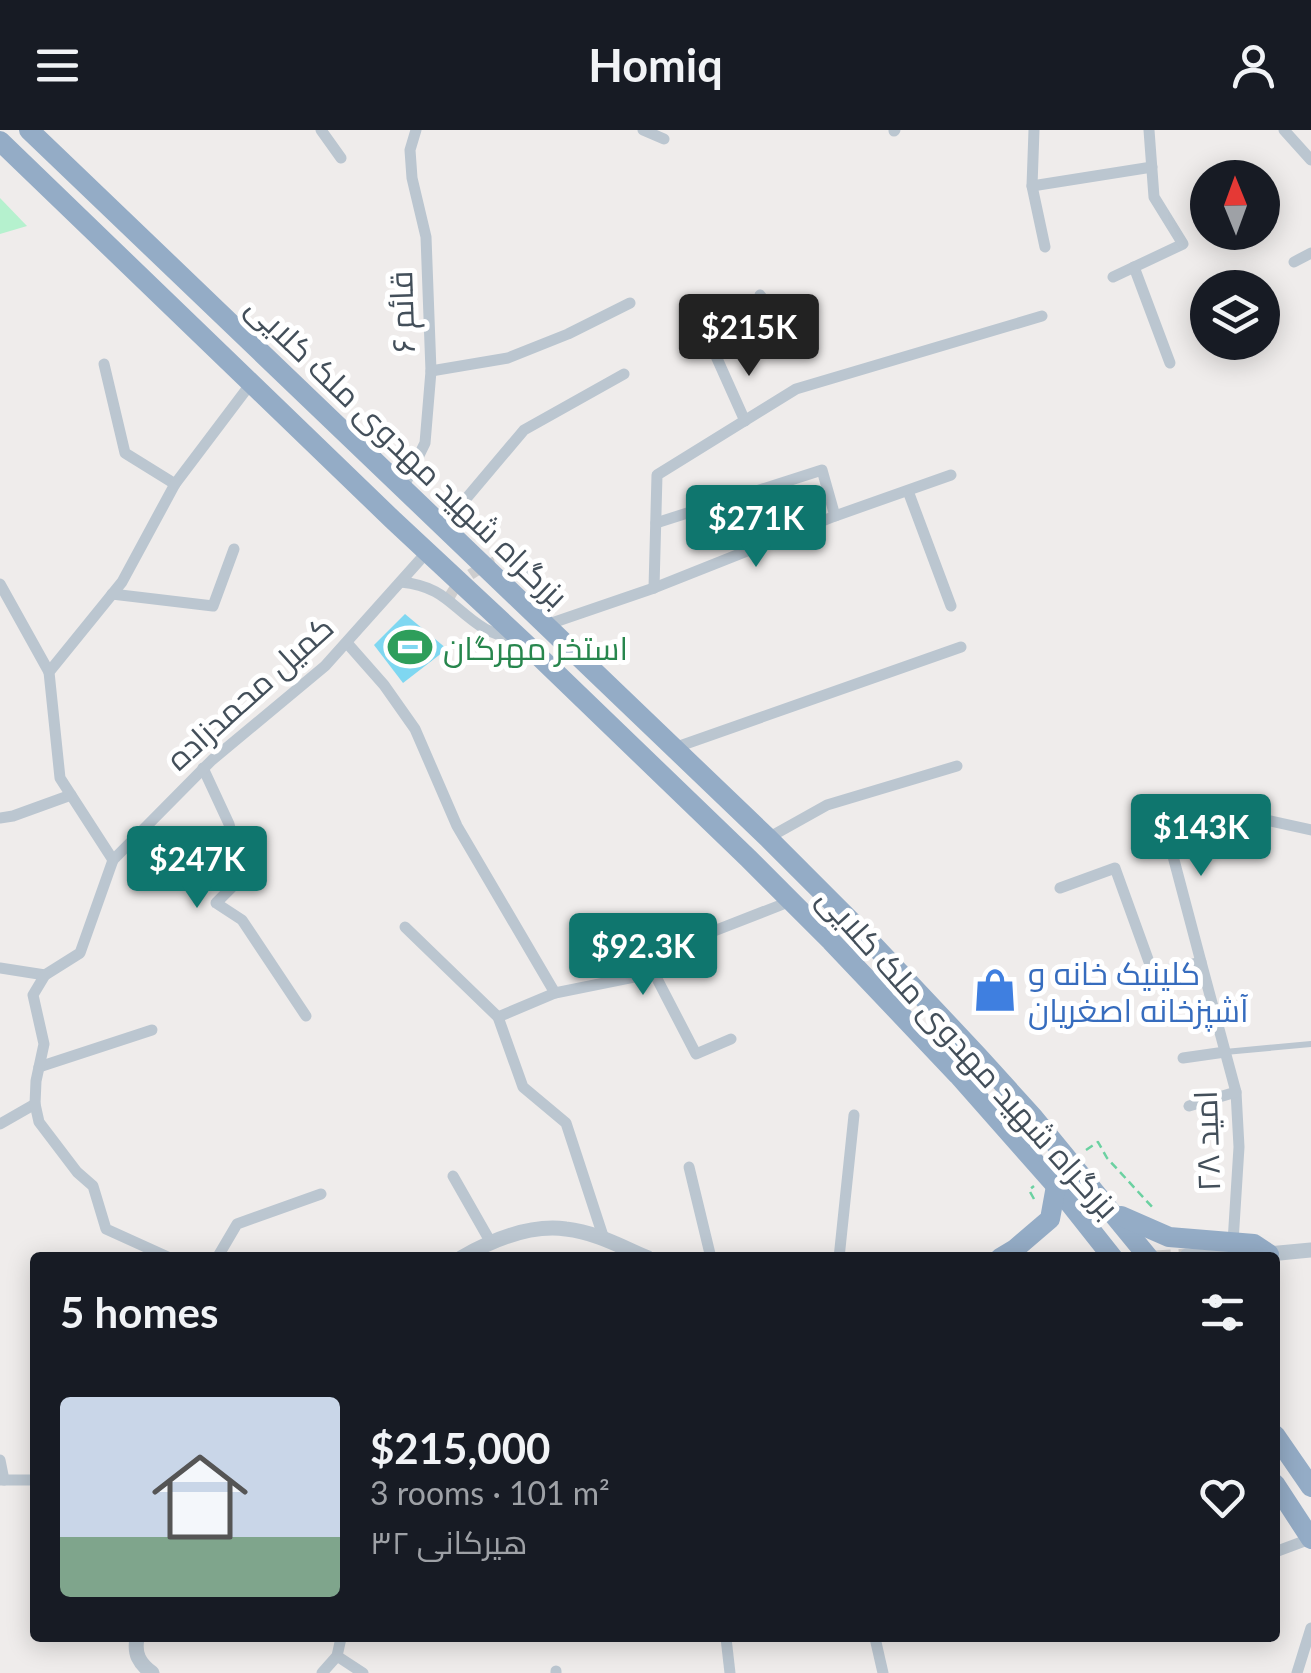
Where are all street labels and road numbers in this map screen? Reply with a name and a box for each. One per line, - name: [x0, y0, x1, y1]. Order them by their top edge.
- street label: قائم ۶: [380, 270, 426, 354]
- street label: بزرگراه شهید مهدوی ملک کلایی: [239, 287, 577, 616]
- street label: کمیل محمدزاده: [157, 607, 341, 778]
- street label: بزرگراه شهید مهدوی ملک کلایی: [809, 879, 1128, 1226]
- street label: امید ۲۸: [1185, 1090, 1227, 1192]

